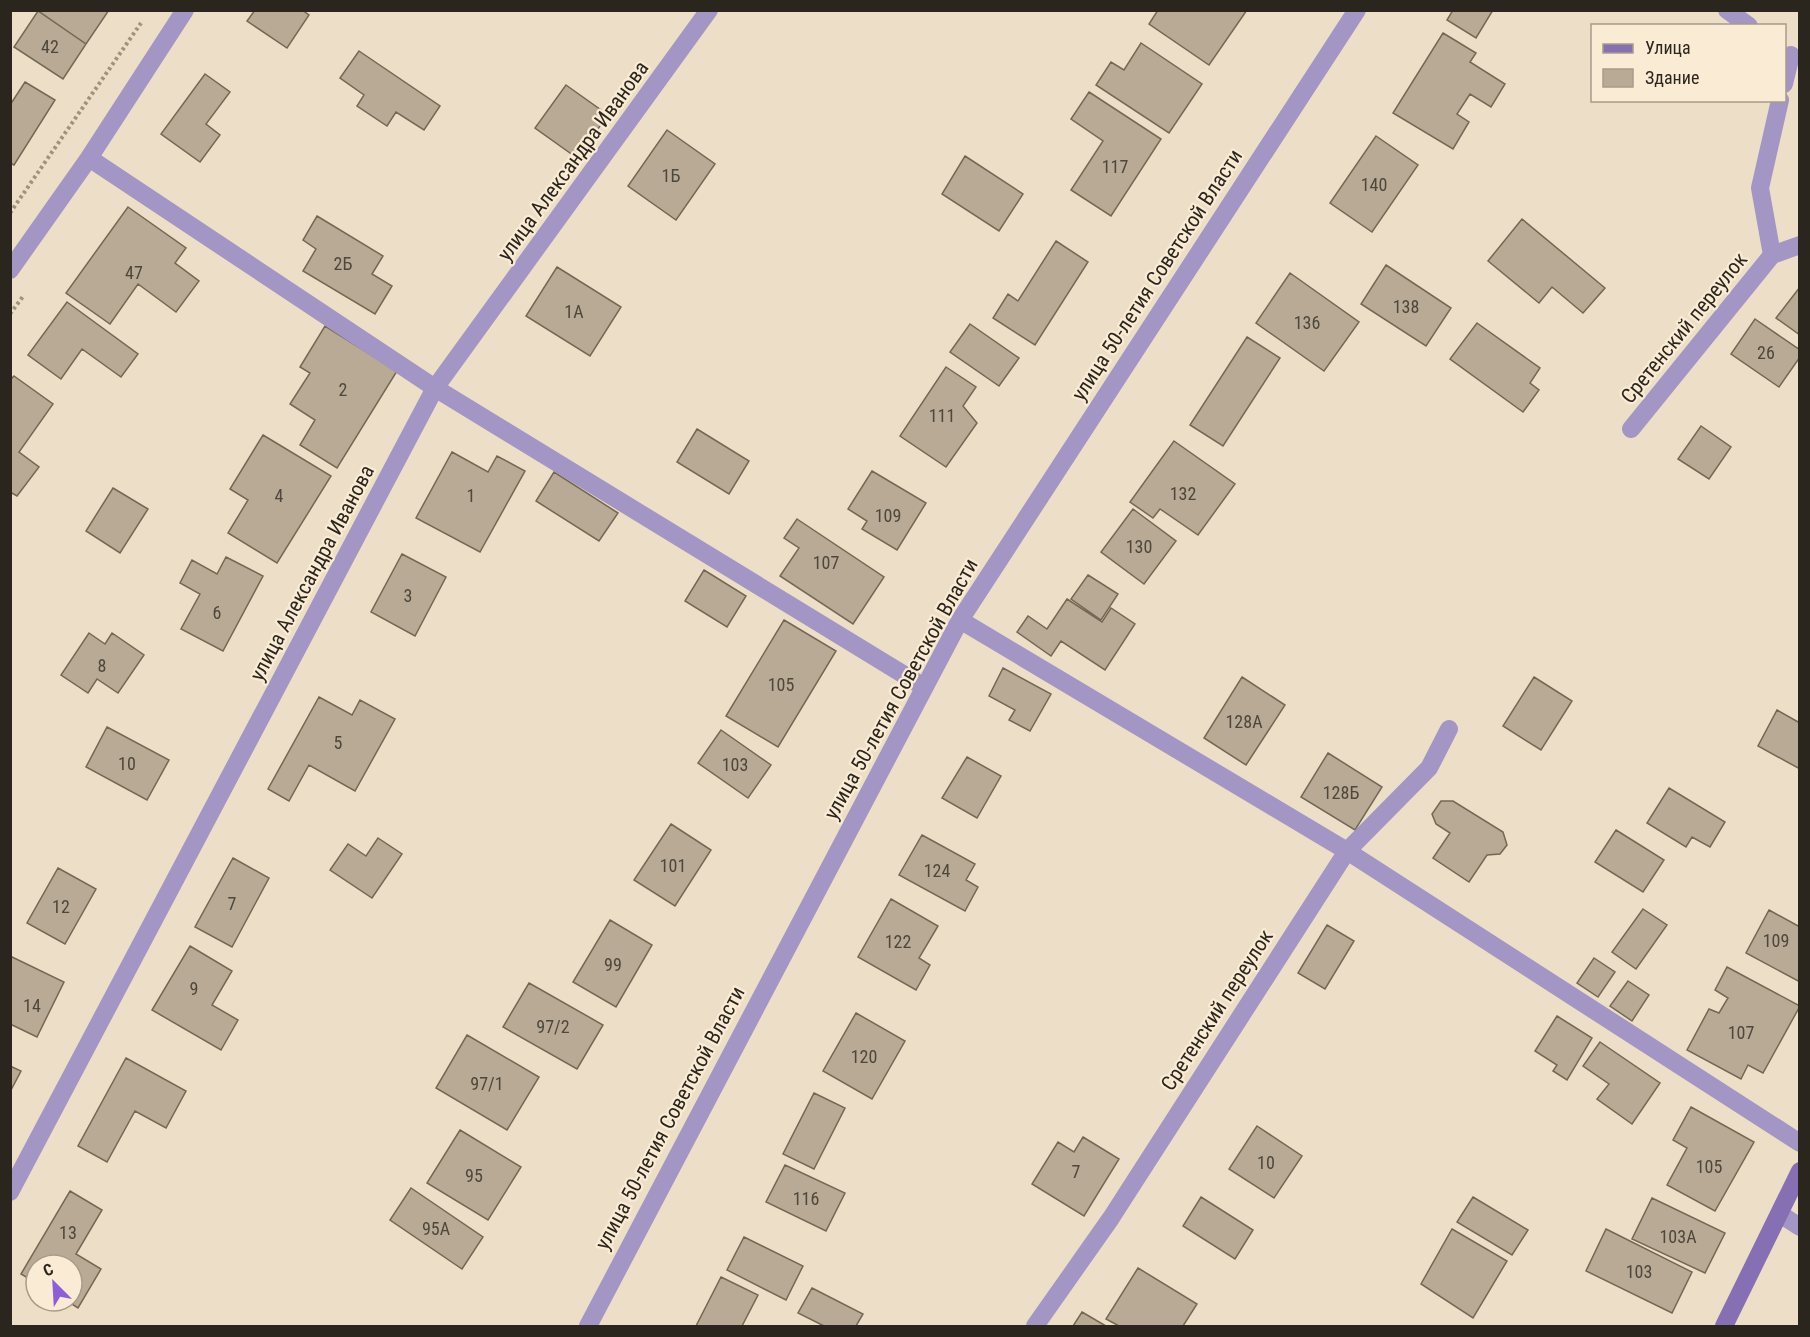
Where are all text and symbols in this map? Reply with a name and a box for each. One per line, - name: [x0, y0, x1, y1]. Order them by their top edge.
- legend: [1591, 24, 1786, 102]
- house number: 42: [41, 36, 59, 57]
- text: Улица: [1645, 37, 1691, 58]
- street label: улица Александра Иванова: [493, 57, 653, 265]
- text: Здание: [1645, 67, 1699, 88]
- street label: улица 50-летия Советской Власти: [1067, 145, 1247, 405]
- house number: 117: [1102, 156, 1128, 177]
- house number: 1Б: [662, 165, 680, 186]
- house number: 140: [1361, 174, 1387, 195]
- street label: Сретенский переулок: [1616, 248, 1752, 408]
- house number: 2Б: [334, 253, 352, 274]
- house number: 47: [125, 262, 143, 283]
- house number: 138: [1393, 296, 1419, 317]
- house number: 1А: [564, 301, 584, 322]
- house number: 136: [1294, 312, 1320, 333]
- house number: 26: [1757, 342, 1775, 363]
- house number: 2: [339, 379, 348, 400]
- house number: 111: [929, 405, 955, 426]
- street label: улица Александра Иванова: [245, 461, 379, 685]
- house number: 132: [1170, 483, 1196, 504]
- house number: 4: [275, 485, 284, 506]
- house number: 1: [467, 485, 475, 506]
- house number: 109: [875, 505, 901, 526]
- house number: 130: [1126, 536, 1152, 557]
- house number: 107: [813, 552, 839, 573]
- street label: улица 50-летия Советской Власти: [819, 554, 983, 824]
- house number: 3: [404, 585, 412, 606]
- house number: 6: [213, 602, 221, 623]
- house number: 8: [98, 655, 106, 676]
- house number: 105: [768, 674, 794, 695]
- house number: 128А: [1225, 711, 1263, 732]
- house number: 5: [334, 732, 343, 753]
- house number: 10: [118, 753, 136, 774]
- house number: 103: [722, 754, 748, 775]
- house number: 128Б: [1323, 782, 1359, 803]
- house number: 101: [660, 855, 686, 876]
- house number: 124: [924, 860, 950, 881]
- house number: 7: [228, 893, 237, 914]
- house number: 12: [52, 896, 70, 917]
- street label: Сретенский переулок: [1156, 925, 1278, 1095]
- house number: 109: [1763, 930, 1789, 951]
- house number: 122: [885, 931, 911, 952]
- house number: 99: [604, 954, 622, 975]
- house number: 9: [190, 978, 198, 999]
- street label: улица 50-летия Советской Власти: [590, 982, 750, 1254]
- house number: 14: [23, 995, 41, 1016]
- house number: 97/2: [536, 1016, 570, 1037]
- house number: 107: [1728, 1022, 1754, 1043]
- house number: 120: [851, 1046, 877, 1067]
- house number: 97/1: [470, 1073, 504, 1094]
- house number: 10: [1257, 1152, 1275, 1173]
- house number: 105: [1696, 1156, 1722, 1177]
- house number: 7: [1072, 1161, 1081, 1182]
- house number: 95: [465, 1165, 483, 1186]
- house number: 116: [793, 1188, 819, 1209]
- house number: 95А: [422, 1218, 451, 1239]
- house number: 13: [59, 1222, 77, 1243]
- house number: 103А: [1659, 1226, 1697, 1247]
- north arrow: [24, 1253, 84, 1313]
- text: С: [40, 1259, 56, 1280]
- house number: 103: [1626, 1261, 1652, 1282]

